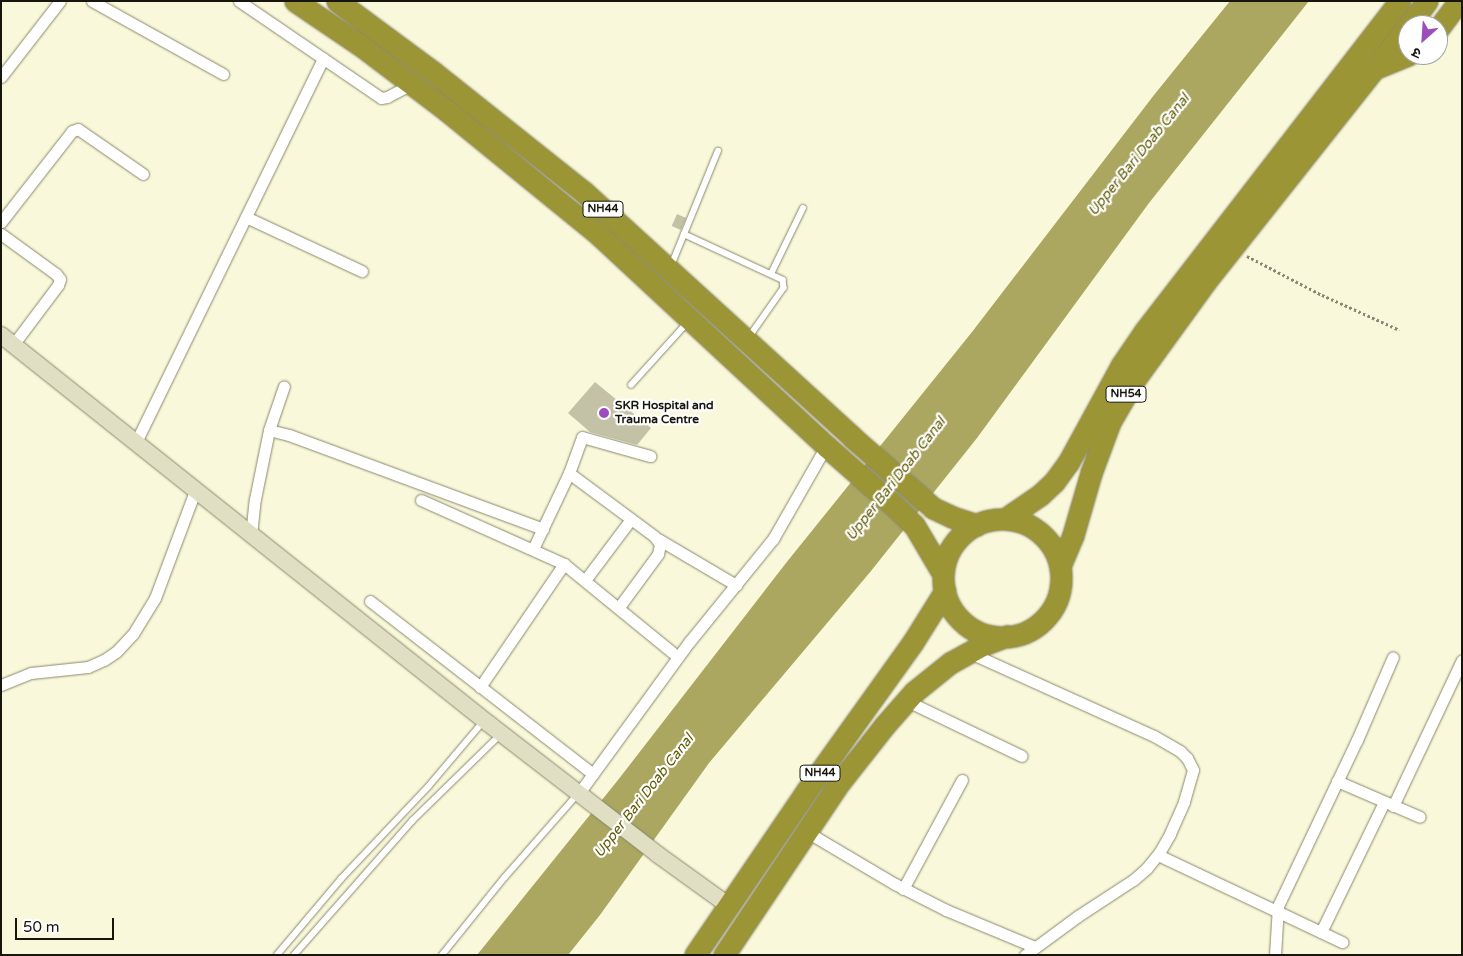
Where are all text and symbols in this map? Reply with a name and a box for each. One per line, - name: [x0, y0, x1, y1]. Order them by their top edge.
- north arrow: [1398, 15, 1448, 65]
- text: उ: [1409, 44, 1424, 62]
- water label: Upper Bari Doab Canal: [1085, 91, 1193, 219]
- road number: NH44: [582, 200, 624, 218]
- road number: NH54: [1105, 386, 1147, 402]
- place label: SKR Hospital and Trauma Centre: [615, 399, 714, 427]
- marker: SKR Hospital and Trauma Centre: [597, 406, 611, 420]
- water label: Upper Bari Doab Canal: [843, 414, 949, 544]
- water label: Upper Bari Doab Canal: [591, 731, 697, 861]
- road number: NH44: [799, 764, 841, 781]
- scale bar: [18, 908, 116, 940]
- text: 50 m: [23, 918, 60, 936]

